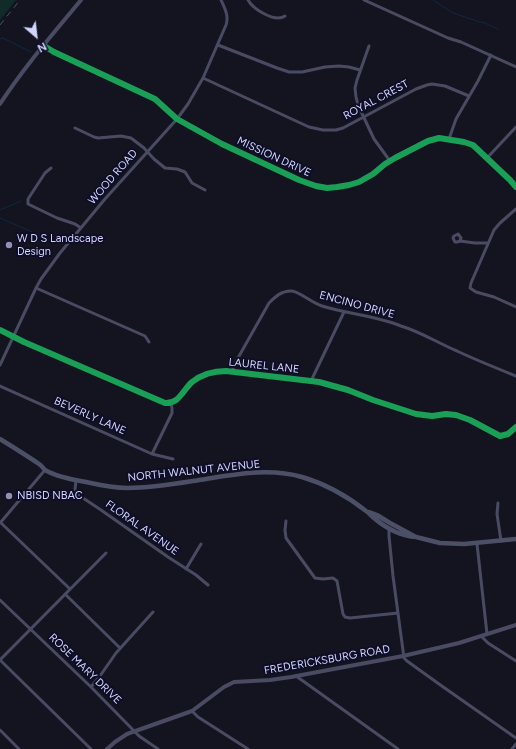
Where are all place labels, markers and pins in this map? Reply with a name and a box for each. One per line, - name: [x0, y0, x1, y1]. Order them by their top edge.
- place label: W D S Landscape Design: [17, 232, 103, 258]
- marker: W D S Landscape Design: [4, 240, 14, 250]
- place label: NBISD NBAC: [17, 489, 83, 503]
- marker: NBISD NBAC: [4, 491, 14, 501]

